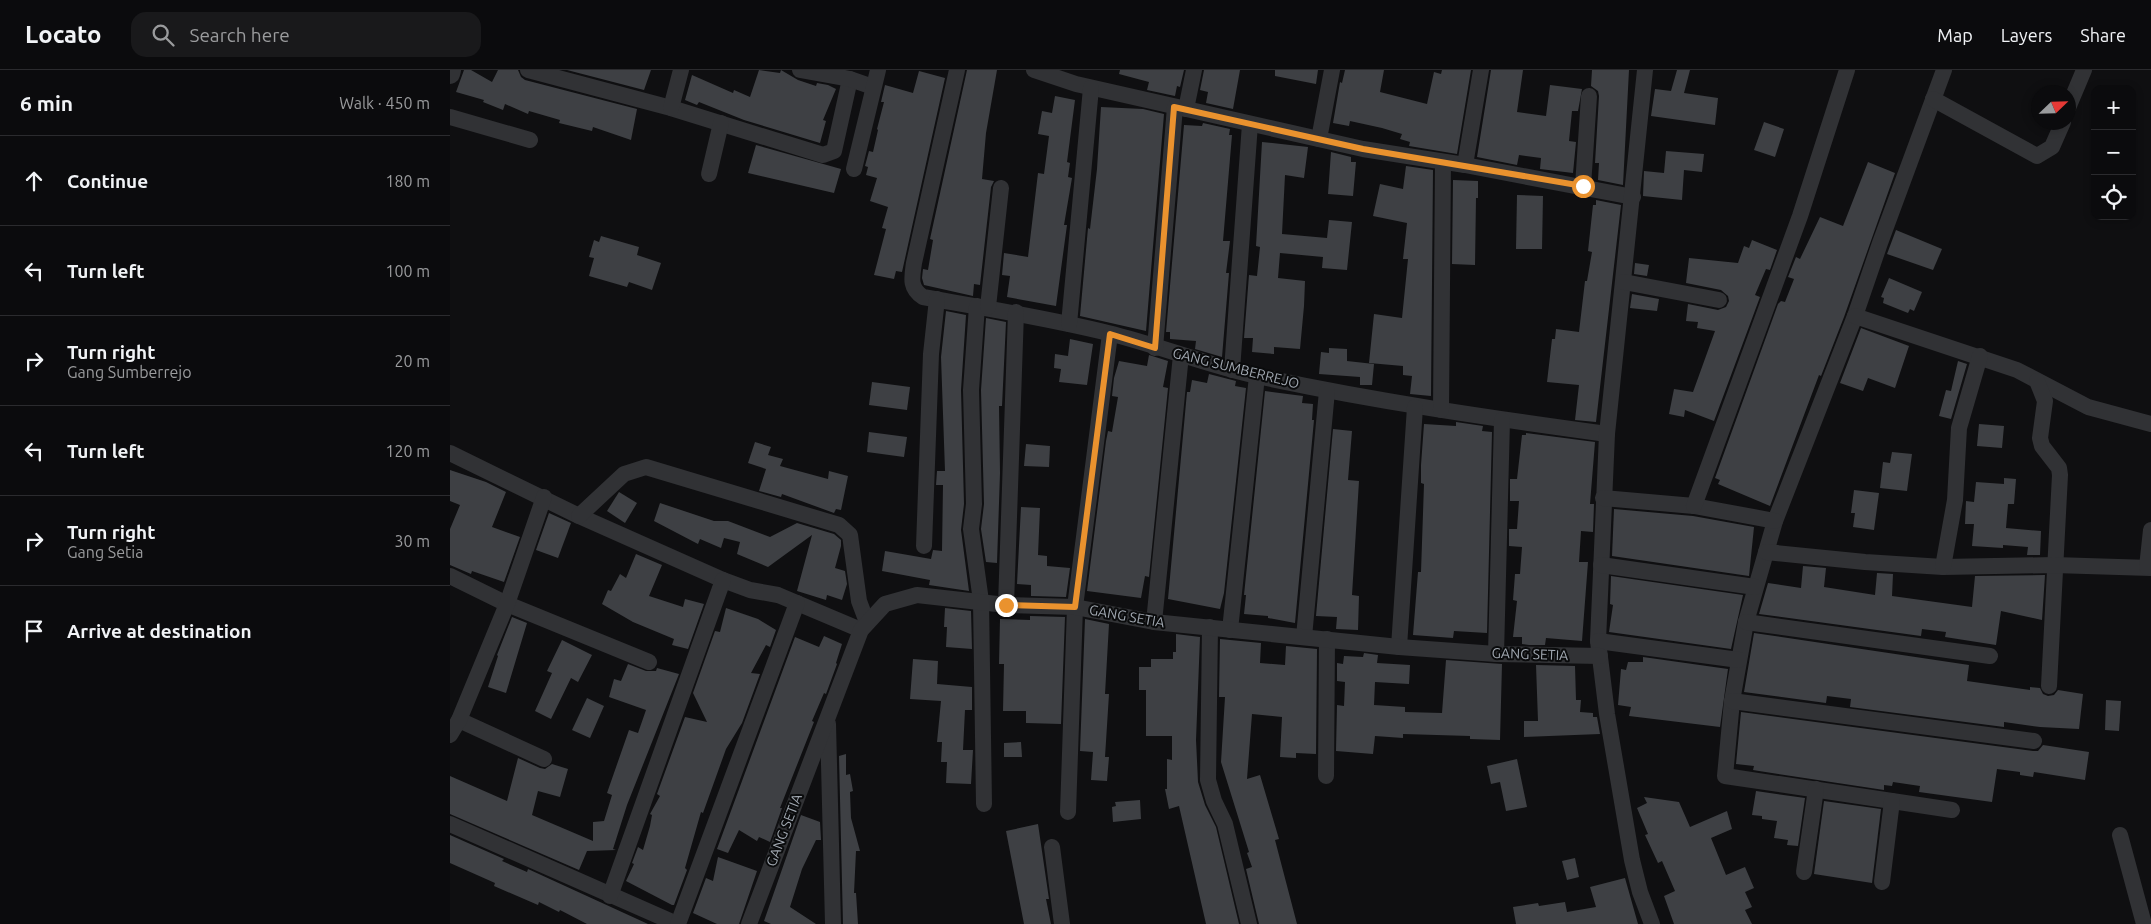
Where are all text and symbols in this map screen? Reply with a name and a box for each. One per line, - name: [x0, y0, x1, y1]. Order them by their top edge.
- search box: [131, 12, 481, 57]
- text: Locato: [25, 21, 101, 48]
- icon: search: [149, 21, 177, 49]
- text: Search here: [189, 24, 290, 46]
- text: Map: [1937, 25, 1973, 45]
- text: Layers: [2001, 25, 2052, 45]
- text: Share: [2080, 25, 2126, 45]
- north arrow: [2031, 85, 2076, 130]
- map controls: [2091, 85, 2136, 220]
- button: +: [2091, 85, 2136, 130]
- text: 6 min: [20, 91, 73, 115]
- text: Walk · 450 m: [339, 94, 430, 112]
- button: −: [2091, 130, 2136, 175]
- icon: ahead: [20, 167, 48, 195]
- text: Continue: [67, 170, 148, 192]
- text: 180 m: [385, 172, 430, 190]
- route start: [1572, 175, 1595, 198]
- button: locate: [2091, 175, 2136, 220]
- icon: left: [20, 257, 48, 285]
- text: Turn left: [67, 260, 145, 282]
- text: 100 m: [385, 262, 430, 280]
- text: Turn right: [67, 341, 155, 363]
- street label: GANG SUMBERREJO: [1171, 345, 1301, 392]
- icon: right: [20, 347, 48, 375]
- text: 20 m: [394, 352, 430, 370]
- text: Gang Sumberrejo: [67, 363, 192, 381]
- icon: left: [20, 437, 48, 465]
- text: Turn left: [67, 440, 145, 462]
- text: 120 m: [385, 442, 430, 460]
- text: Turn right: [67, 521, 155, 543]
- icon: right: [20, 527, 48, 555]
- text: 30 m: [394, 532, 430, 550]
- text: Gang Setia: [67, 543, 143, 561]
- route end: [995, 594, 1018, 617]
- street label: GANG SETIA: [1088, 601, 1166, 631]
- icon: arrive: [20, 617, 48, 645]
- text: Arrive at destination: [67, 620, 252, 642]
- street label: GANG SETIA: [1491, 645, 1569, 663]
- street label: GANG SETIA: [763, 791, 805, 869]

